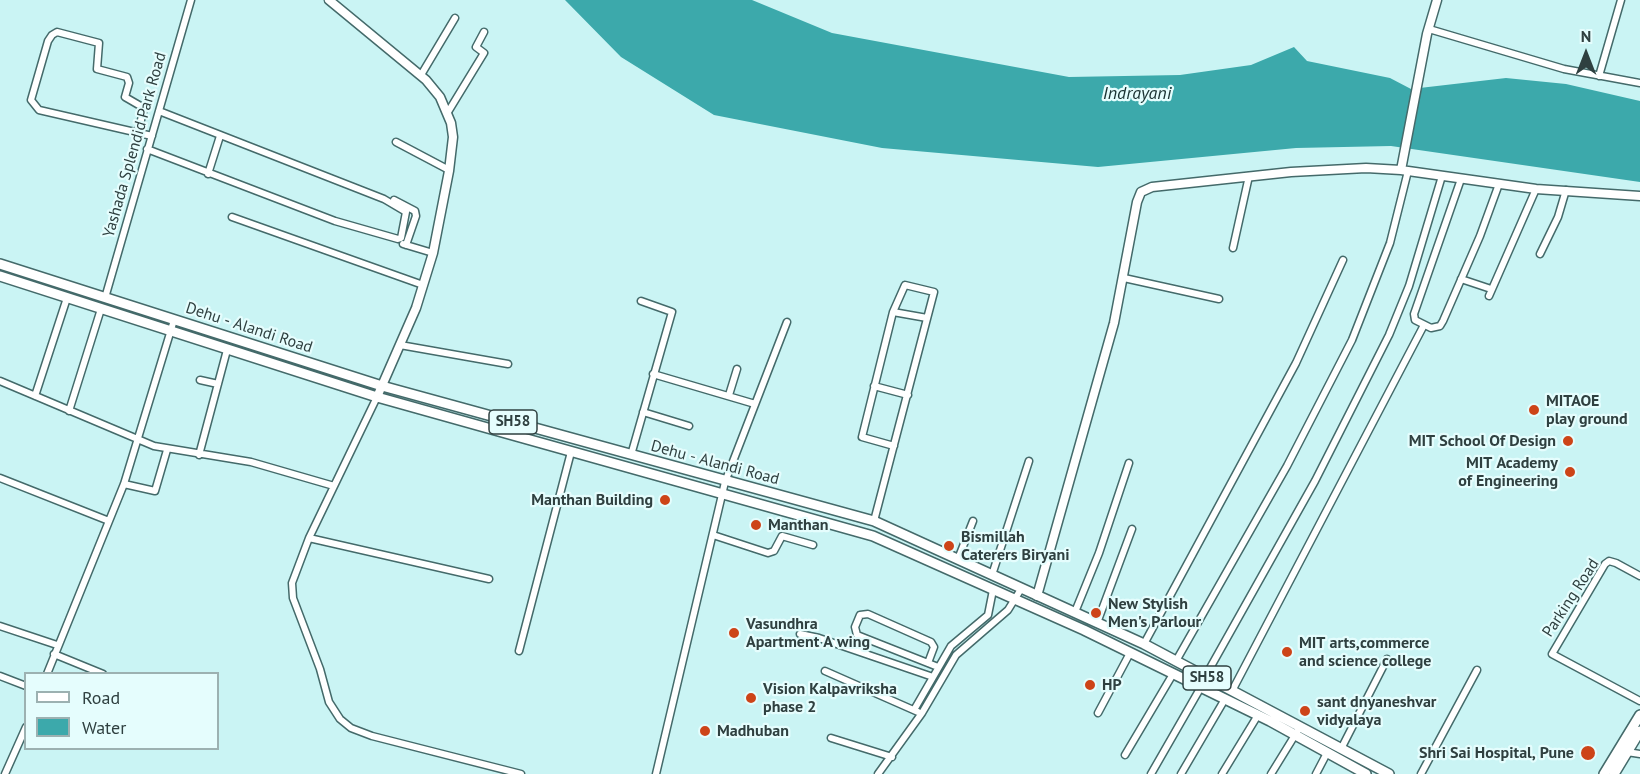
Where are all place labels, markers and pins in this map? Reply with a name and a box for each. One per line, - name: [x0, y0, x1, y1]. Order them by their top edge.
- place label: MITAOE play ground: [1546, 391, 1628, 429]
- marker: MITAOE play ground: [1527, 403, 1541, 417]
- place label: MIT School Of Design: [1409, 431, 1556, 451]
- marker: MIT School Of Design: [1561, 434, 1575, 448]
- place label: MIT Academy of Engineering: [1458, 453, 1558, 491]
- marker: MIT Academy of Engineering: [1563, 465, 1577, 479]
- place label: Manthan Building: [531, 490, 653, 510]
- marker: Manthan Building: [658, 493, 672, 507]
- place label: Manthan: [768, 515, 828, 535]
- marker: Manthan: [749, 518, 763, 532]
- place label: Bismillah Caterers Biryani: [961, 527, 1069, 565]
- marker: Bismillah Caterers Biryani: [942, 539, 956, 553]
- place label: New Stylish Men's Parlour: [1108, 594, 1201, 632]
- marker: New Stylish Men's Parlour: [1089, 606, 1103, 620]
- place label: Vasundhra Apartment A wing: [746, 614, 870, 652]
- marker: Vasundhra Apartment A wing: [727, 626, 741, 640]
- place label: MIT arts,commerce and science college: [1299, 633, 1431, 671]
- marker: MIT arts,commerce and science college: [1280, 645, 1294, 659]
- place label: HP: [1102, 675, 1122, 695]
- marker: HP: [1083, 678, 1097, 692]
- place label: Vision Kalpavriksha phase 2: [763, 679, 897, 717]
- marker: Vision Kalpavriksha phase 2: [744, 691, 758, 705]
- place label: sant dnyaneshvar vidyalaya: [1317, 692, 1436, 730]
- marker: sant dnyaneshvar vidyalaya: [1298, 704, 1312, 718]
- place label: Madhuban: [717, 721, 789, 741]
- marker: Madhuban: [698, 724, 712, 738]
- place label: Shri Sai Hospital, Pune: [1419, 743, 1574, 763]
- marker: Shri Sai Hospital, Pune: [1579, 744, 1597, 762]

